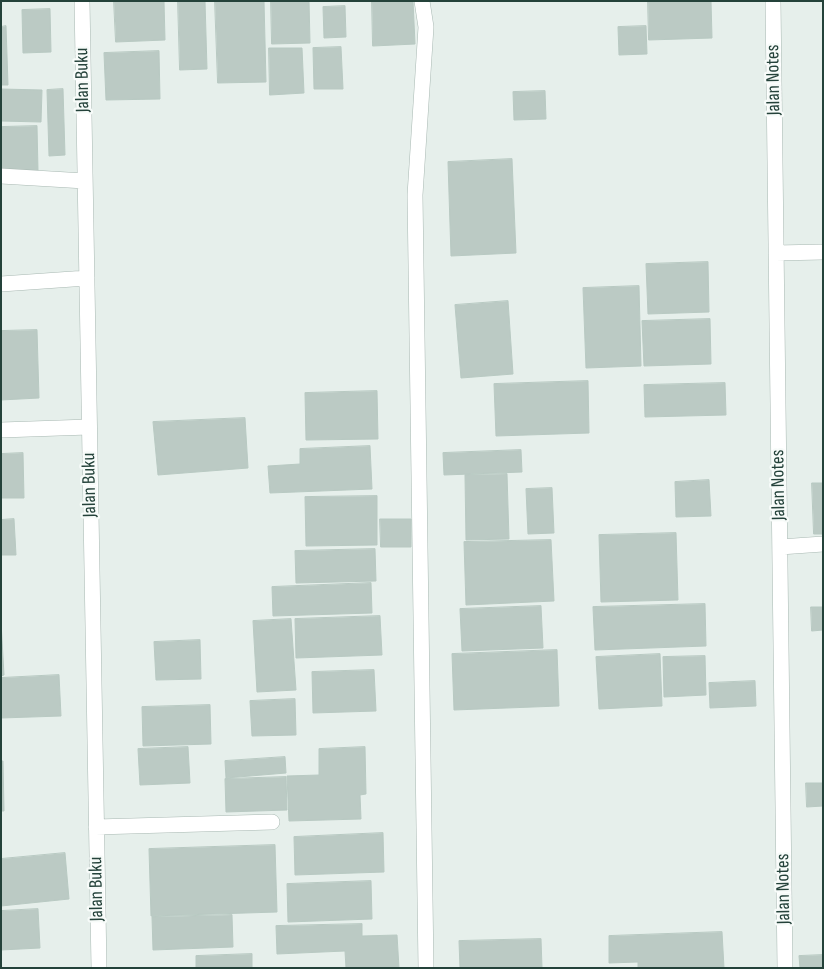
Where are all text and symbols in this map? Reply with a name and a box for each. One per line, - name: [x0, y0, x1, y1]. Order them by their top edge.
- street label: Jalan Notes: [762, 44, 786, 116]
- street label: Jalan Buku: [71, 47, 95, 113]
- street label: Jalan Notes: [767, 449, 791, 521]
- street label: Jalan Buku: [78, 452, 102, 518]
- street label: Jalan Notes: [772, 853, 796, 925]
- street label: Jalan Buku: [85, 856, 109, 922]

